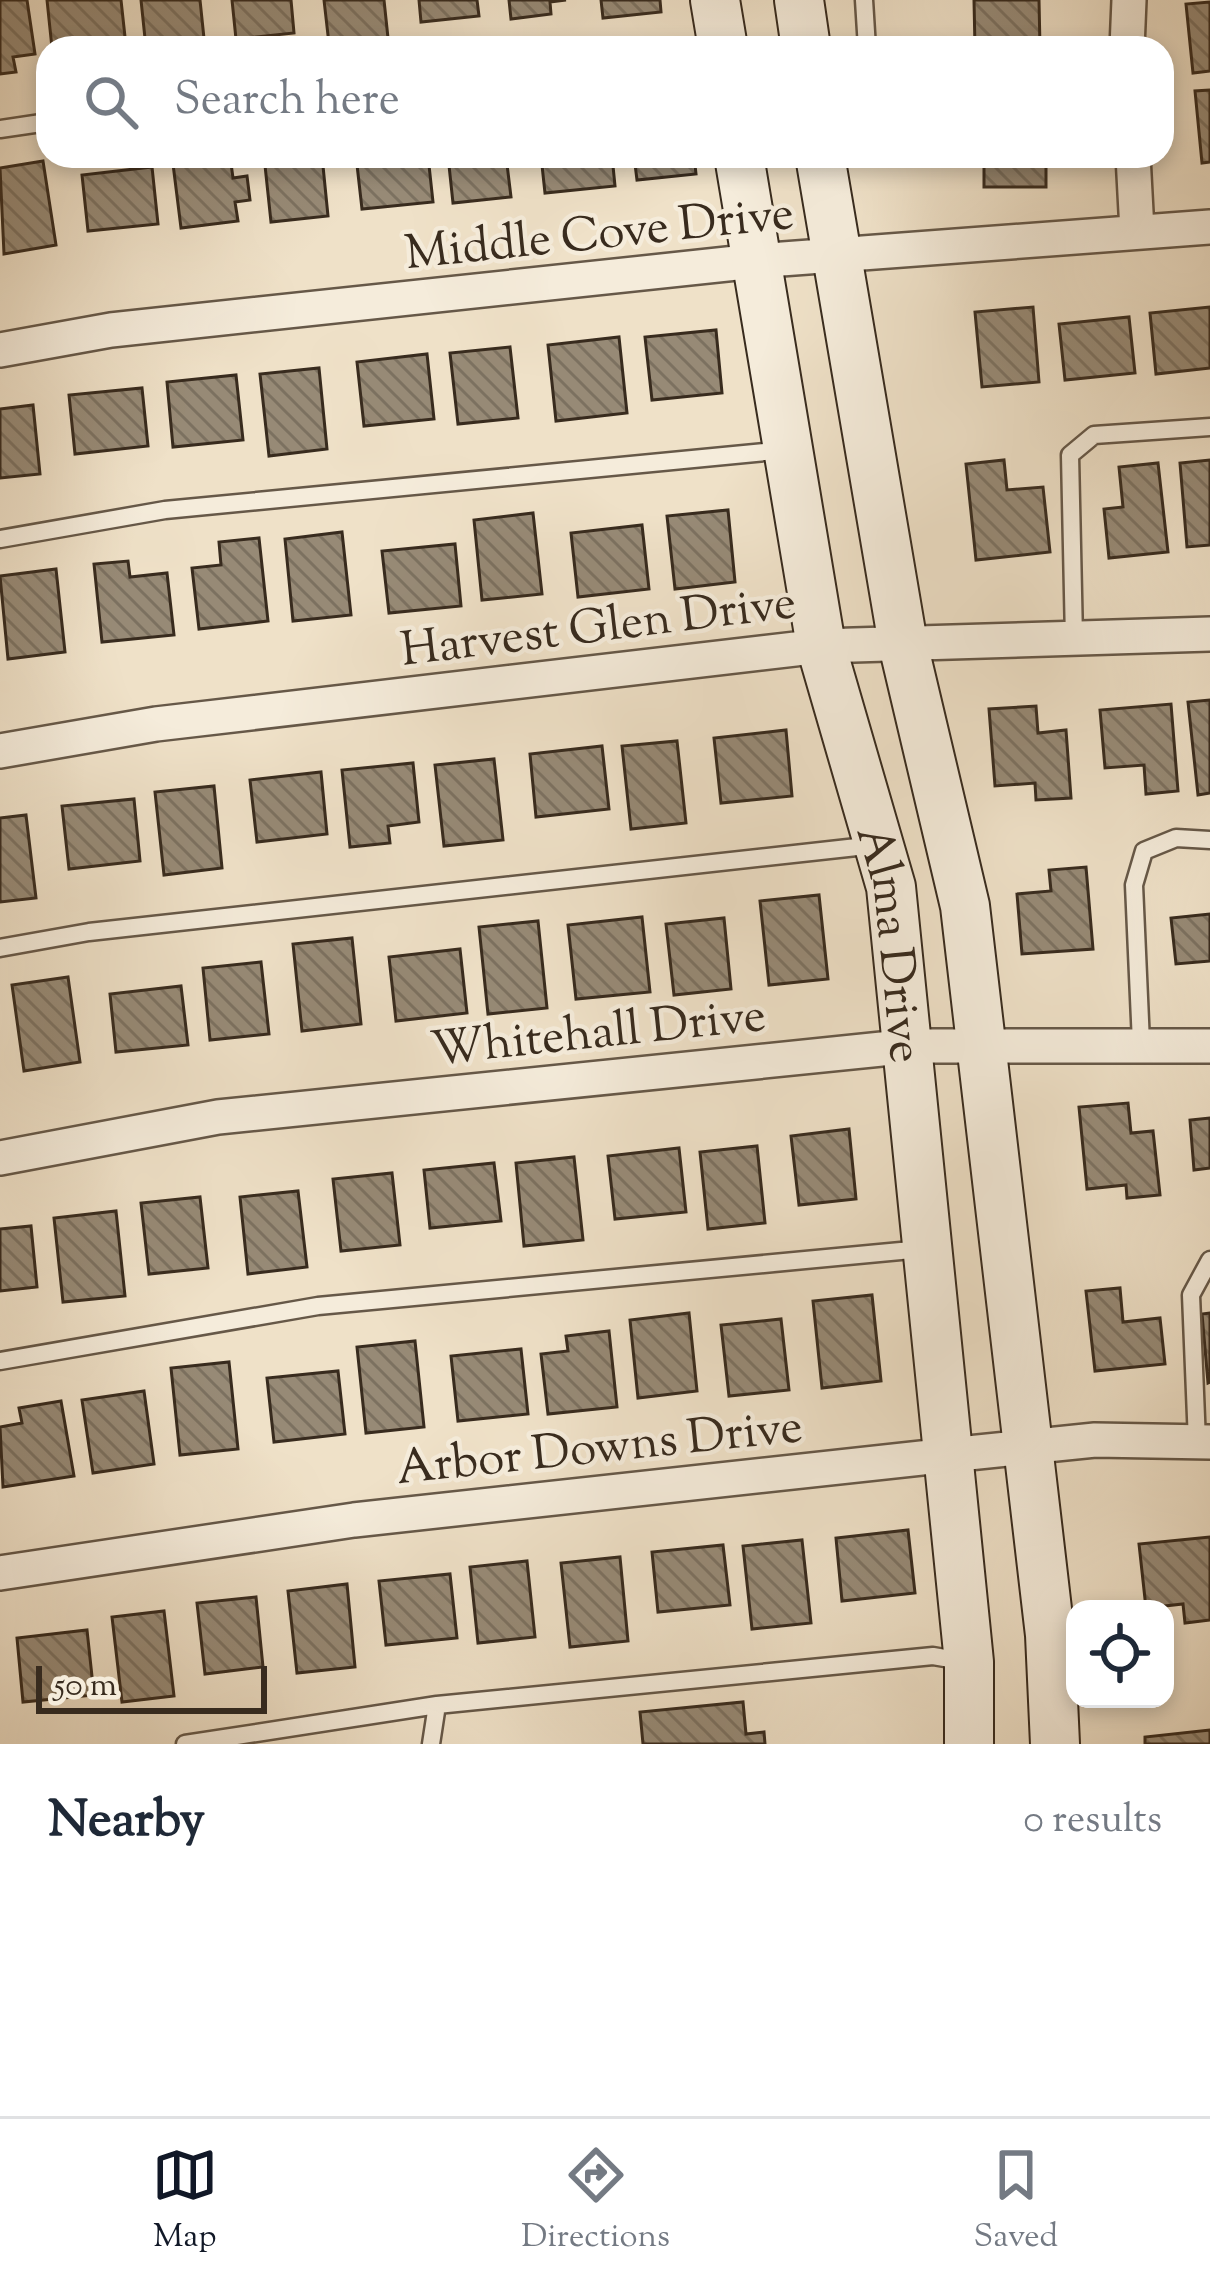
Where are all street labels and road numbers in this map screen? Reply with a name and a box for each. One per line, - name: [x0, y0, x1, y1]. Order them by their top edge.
- street label: Middle Cove Drive: [402, 182, 798, 291]
- street label: Harvest Glen Drive: [397, 571, 800, 688]
- street label: Alma Drive: [835, 818, 938, 1066]
- street label: Whitehall Drive: [428, 984, 769, 1087]
- street label: Arbor Downs Drive: [393, 1395, 806, 1506]

